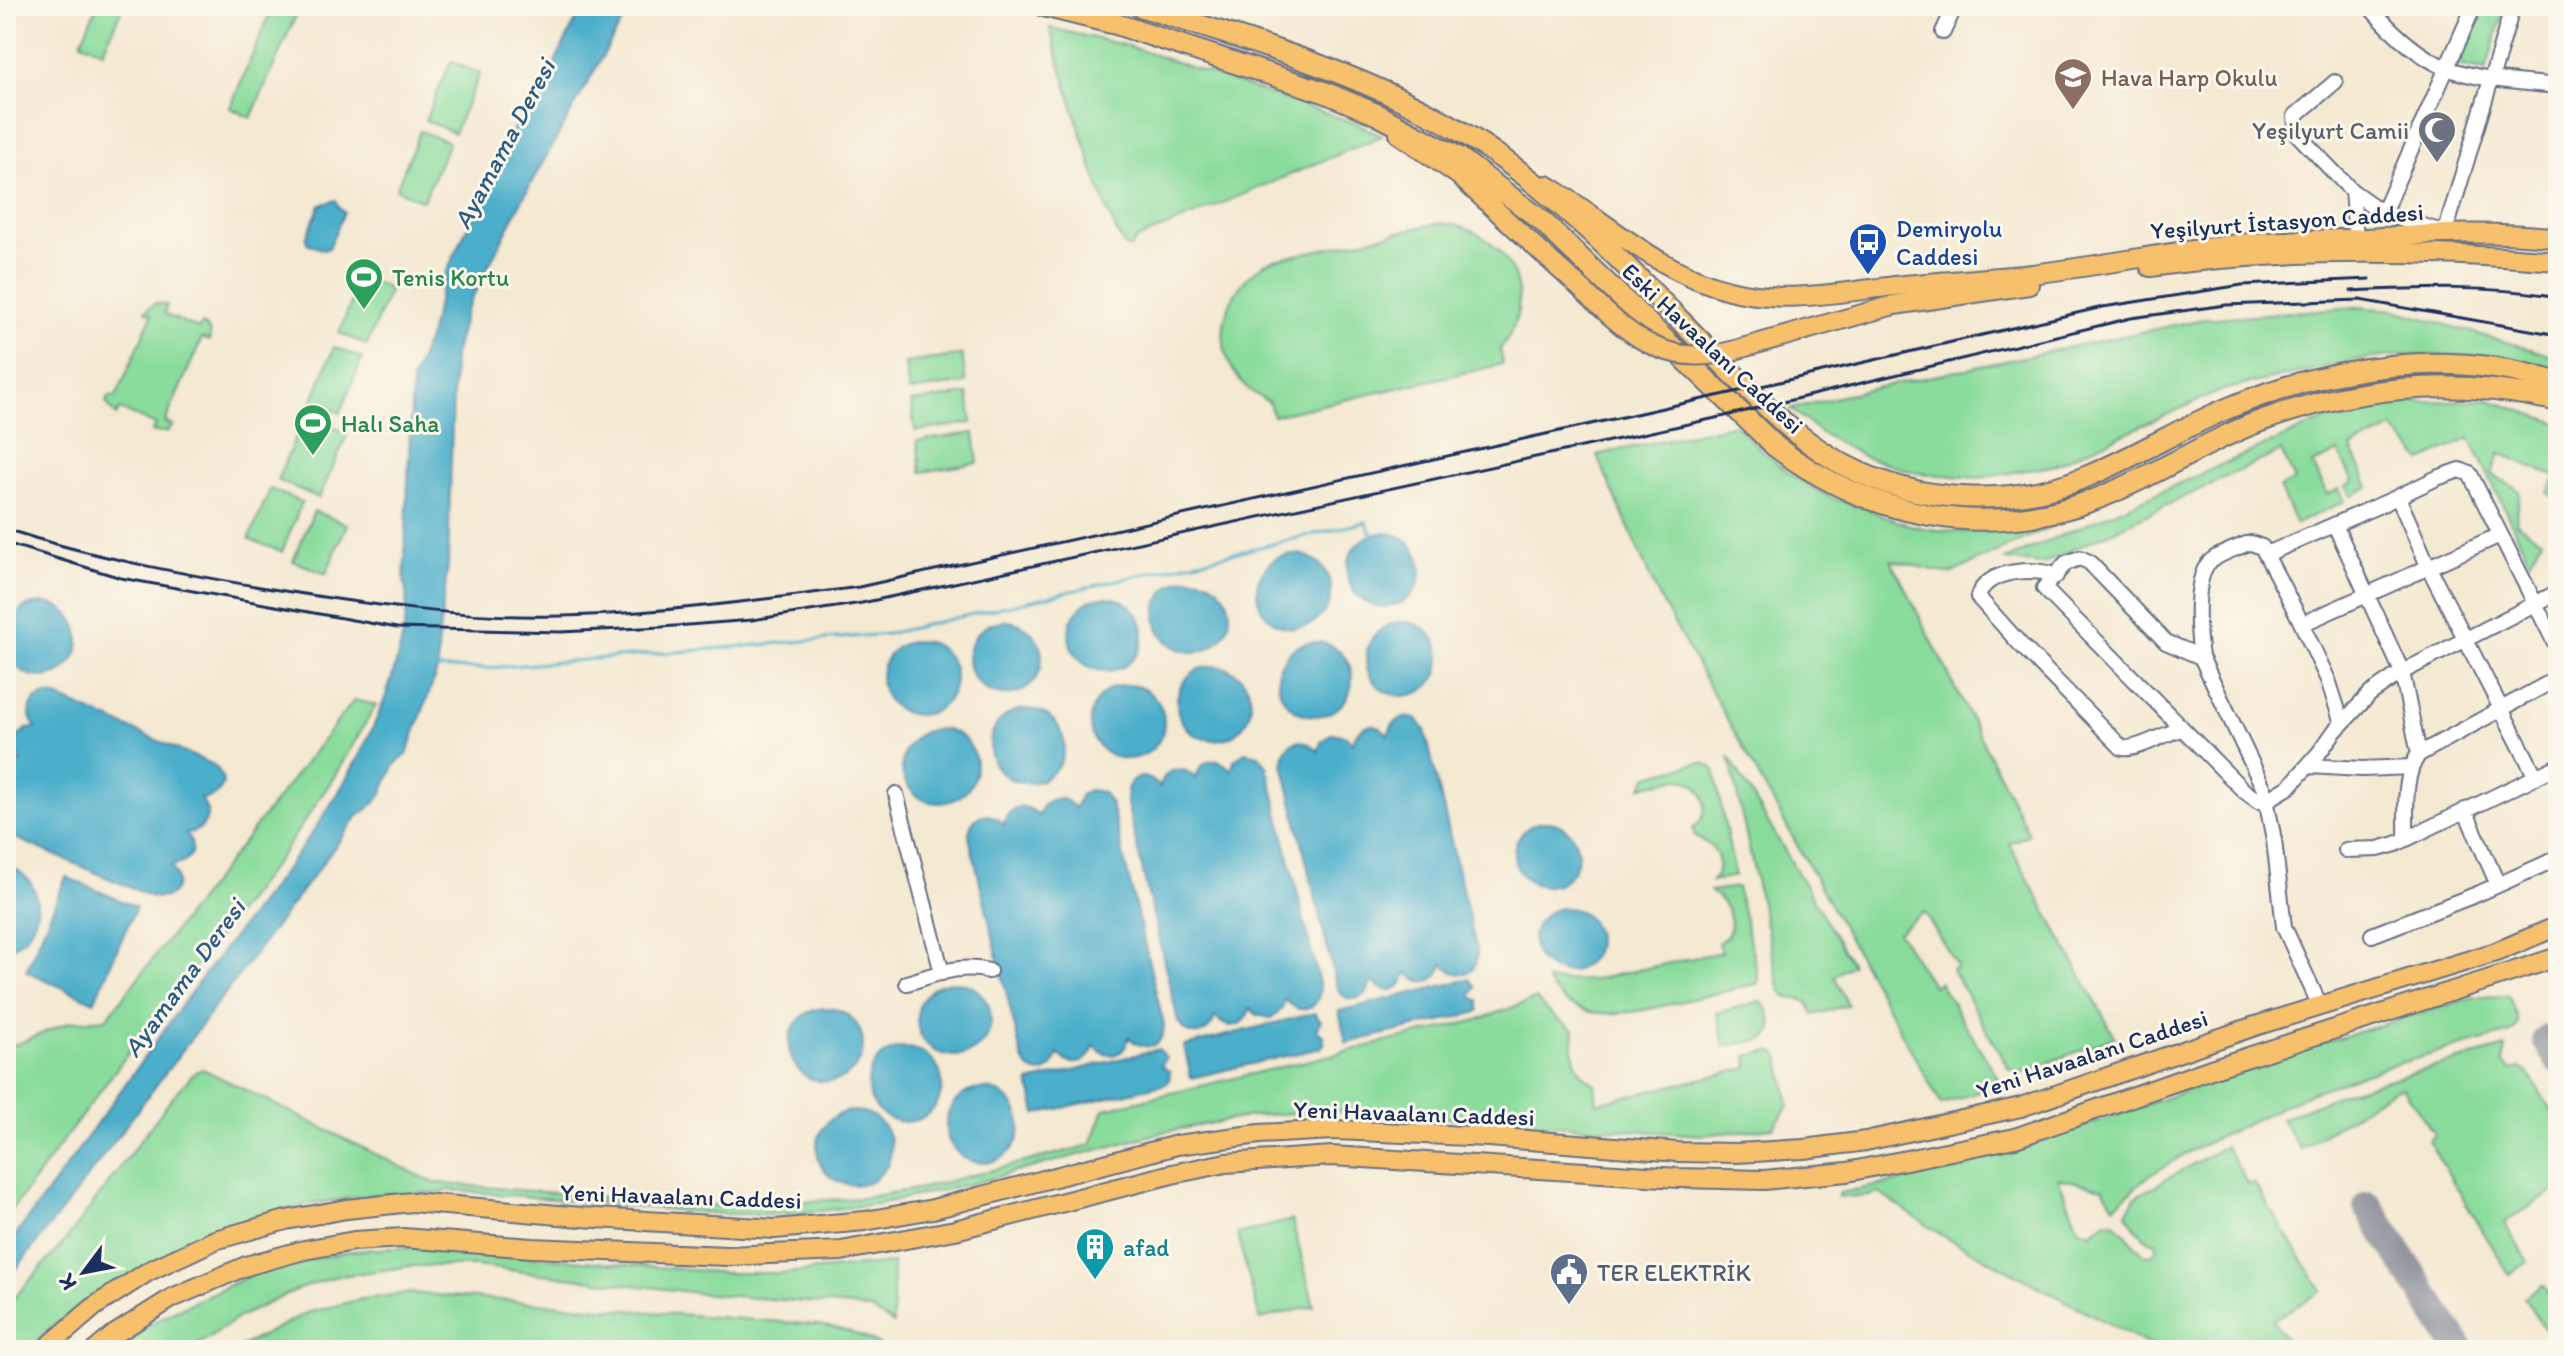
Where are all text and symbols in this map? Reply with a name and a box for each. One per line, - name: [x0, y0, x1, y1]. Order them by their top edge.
- water label: Ayamama Deresi: [446, 52, 563, 234]
- school or university icon: Hava Harp Okulu: [2052, 56, 2094, 111]
- place label: Hava Harp Okulu: [2101, 63, 2278, 92]
- mosque icon: Yeşilyurt Camii: [2416, 109, 2458, 164]
- place label: Yeşilyurt Camii: [2252, 116, 2409, 145]
- street label: Yeşilyurt İstasyon Caddesi: [2149, 197, 2425, 245]
- place label: Demiryolu Caddesi: [1896, 214, 2002, 271]
- bus stop icon: Demiryolu Caddesi: [1847, 221, 1889, 276]
- sports icon: Tenis Kortu: [343, 256, 385, 311]
- street label: Eski Havaalanı Caddesi: [1616, 256, 1810, 440]
- place label: Tenis Kortu: [392, 263, 509, 292]
- sports icon: Halı Saha: [292, 402, 334, 457]
- place label: Halı Saha: [341, 409, 439, 438]
- water label: Ayamama Deresi: [116, 891, 253, 1063]
- street label: Yeni Havaalanı Caddesi: [1973, 1003, 2211, 1105]
- street label: Yeni Havaalanı Caddesi: [1293, 1094, 1535, 1132]
- street label: Yeni Havaalanı Caddesi: [560, 1177, 802, 1215]
- building icon: afad: [1074, 1226, 1116, 1281]
- north arrow: [44, 1232, 124, 1312]
- place label: afad: [1123, 1233, 1169, 1262]
- public building icon: TER ELEKTRİK: [1548, 1251, 1590, 1306]
- place label: TER ELEKTRİK: [1597, 1258, 1751, 1287]
- text: K: [52, 1268, 83, 1295]

